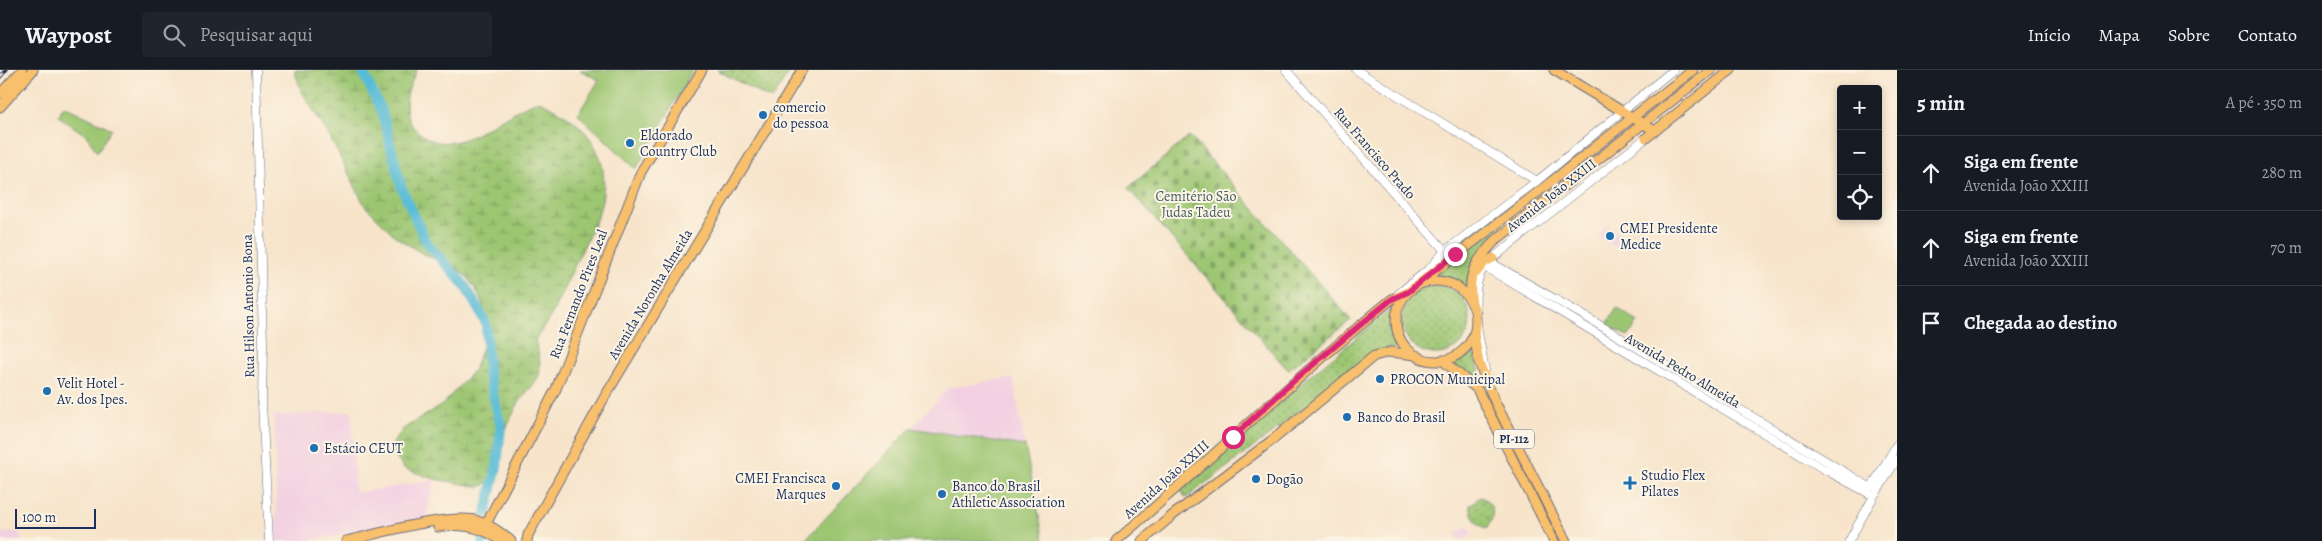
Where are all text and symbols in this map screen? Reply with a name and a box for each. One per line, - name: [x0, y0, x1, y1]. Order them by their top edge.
- search box: [142, 12, 492, 57]
- text: Waypost: [25, 19, 112, 51]
- icon: search: [160, 21, 188, 49]
- text: Pesquisar aqui: [200, 22, 313, 48]
- text: Início: [2028, 23, 2071, 47]
- text: Mapa: [2099, 23, 2140, 47]
- text: Sobre: [2168, 23, 2210, 47]
- text: Contato: [2238, 23, 2297, 47]
- map controls: [1837, 85, 1882, 220]
- button: +: [1837, 85, 1882, 130]
- text: 5 min: [1917, 89, 1965, 117]
- text: A pé · 350 m: [2226, 92, 2302, 114]
- place label: comercio do pessoa: [773, 98, 829, 133]
- street label: Rua Francisco Prado: [1329, 103, 1420, 203]
- marker: comercio do pessoa: [757, 109, 769, 121]
- place label: Eldorado Country Club: [640, 126, 717, 161]
- button: −: [1837, 130, 1882, 175]
- marker: Eldorado Country Club: [624, 137, 636, 149]
- text: Siga em frente: [1964, 149, 2078, 175]
- street label: Avenida João XXIII: [1502, 154, 1600, 237]
- icon: ahead: [1917, 159, 1945, 187]
- text: 280 m: [2262, 162, 2302, 184]
- button: locate: [1837, 175, 1882, 220]
- text: Avenida João XXIII: [1964, 175, 2089, 197]
- park label: Cemitério São Judas Tadeu: [1156, 187, 1236, 222]
- place label: CMEI Presidente Medice: [1620, 219, 1718, 254]
- text: Siga em frente: [1964, 224, 2078, 250]
- street label: Avenida Noronha Almeida: [603, 225, 697, 364]
- street label: Rua Fernando Pires Leal: [545, 226, 612, 362]
- marker: CMEI Presidente Medice: [1604, 230, 1616, 242]
- street label: Rua Hilson Antonio Bona: [238, 233, 259, 378]
- icon: ahead: [1917, 234, 1945, 262]
- text: 70 m: [2270, 237, 2302, 259]
- route end: [1444, 243, 1467, 266]
- text: Avenida João XXIII: [1964, 250, 2089, 272]
- icon: arrive: [1917, 309, 1945, 337]
- text: Chegada ao destino: [1964, 310, 2117, 336]
- street label: Avenida Pedro Almeida: [1621, 328, 1744, 413]
- place label: PROCON Municipal: [1390, 370, 1506, 389]
- marker: PROCON Municipal: [1374, 373, 1386, 385]
- place label: Velit Hotel - Av. dos Ipes.: [56, 374, 128, 409]
- marker: Velit Hotel - Av. dos Ipes.: [41, 385, 53, 397]
- place label: Banco do Brasil: [1357, 408, 1446, 427]
- marker: Banco do Brasil: [1341, 411, 1353, 423]
- route start: [1222, 426, 1245, 449]
- road number: PI-112: [1494, 429, 1534, 448]
- street label: Avenida João XXIII: [1119, 436, 1213, 524]
- place label: Estácio CEUT: [324, 439, 403, 458]
- marker: Estácio CEUT: [308, 442, 320, 454]
- place label: Studio Flex Pilates: [1641, 466, 1705, 501]
- place label: CMEI Francisca Marques: [735, 469, 826, 504]
- place label: Dogão: [1266, 470, 1303, 489]
- marker: Dogão: [1250, 473, 1262, 485]
- marker: Studio Flex Pilates: [1623, 476, 1637, 490]
- place label: Banco do Brasil Athletic Association: [951, 477, 1066, 512]
- marker: CMEI Francisca Marques: [830, 480, 842, 492]
- marker: Banco do Brasil Athletic Association: [936, 488, 948, 500]
- scale bar: [15, 506, 96, 529]
- text: 100 m: [22, 508, 56, 527]

